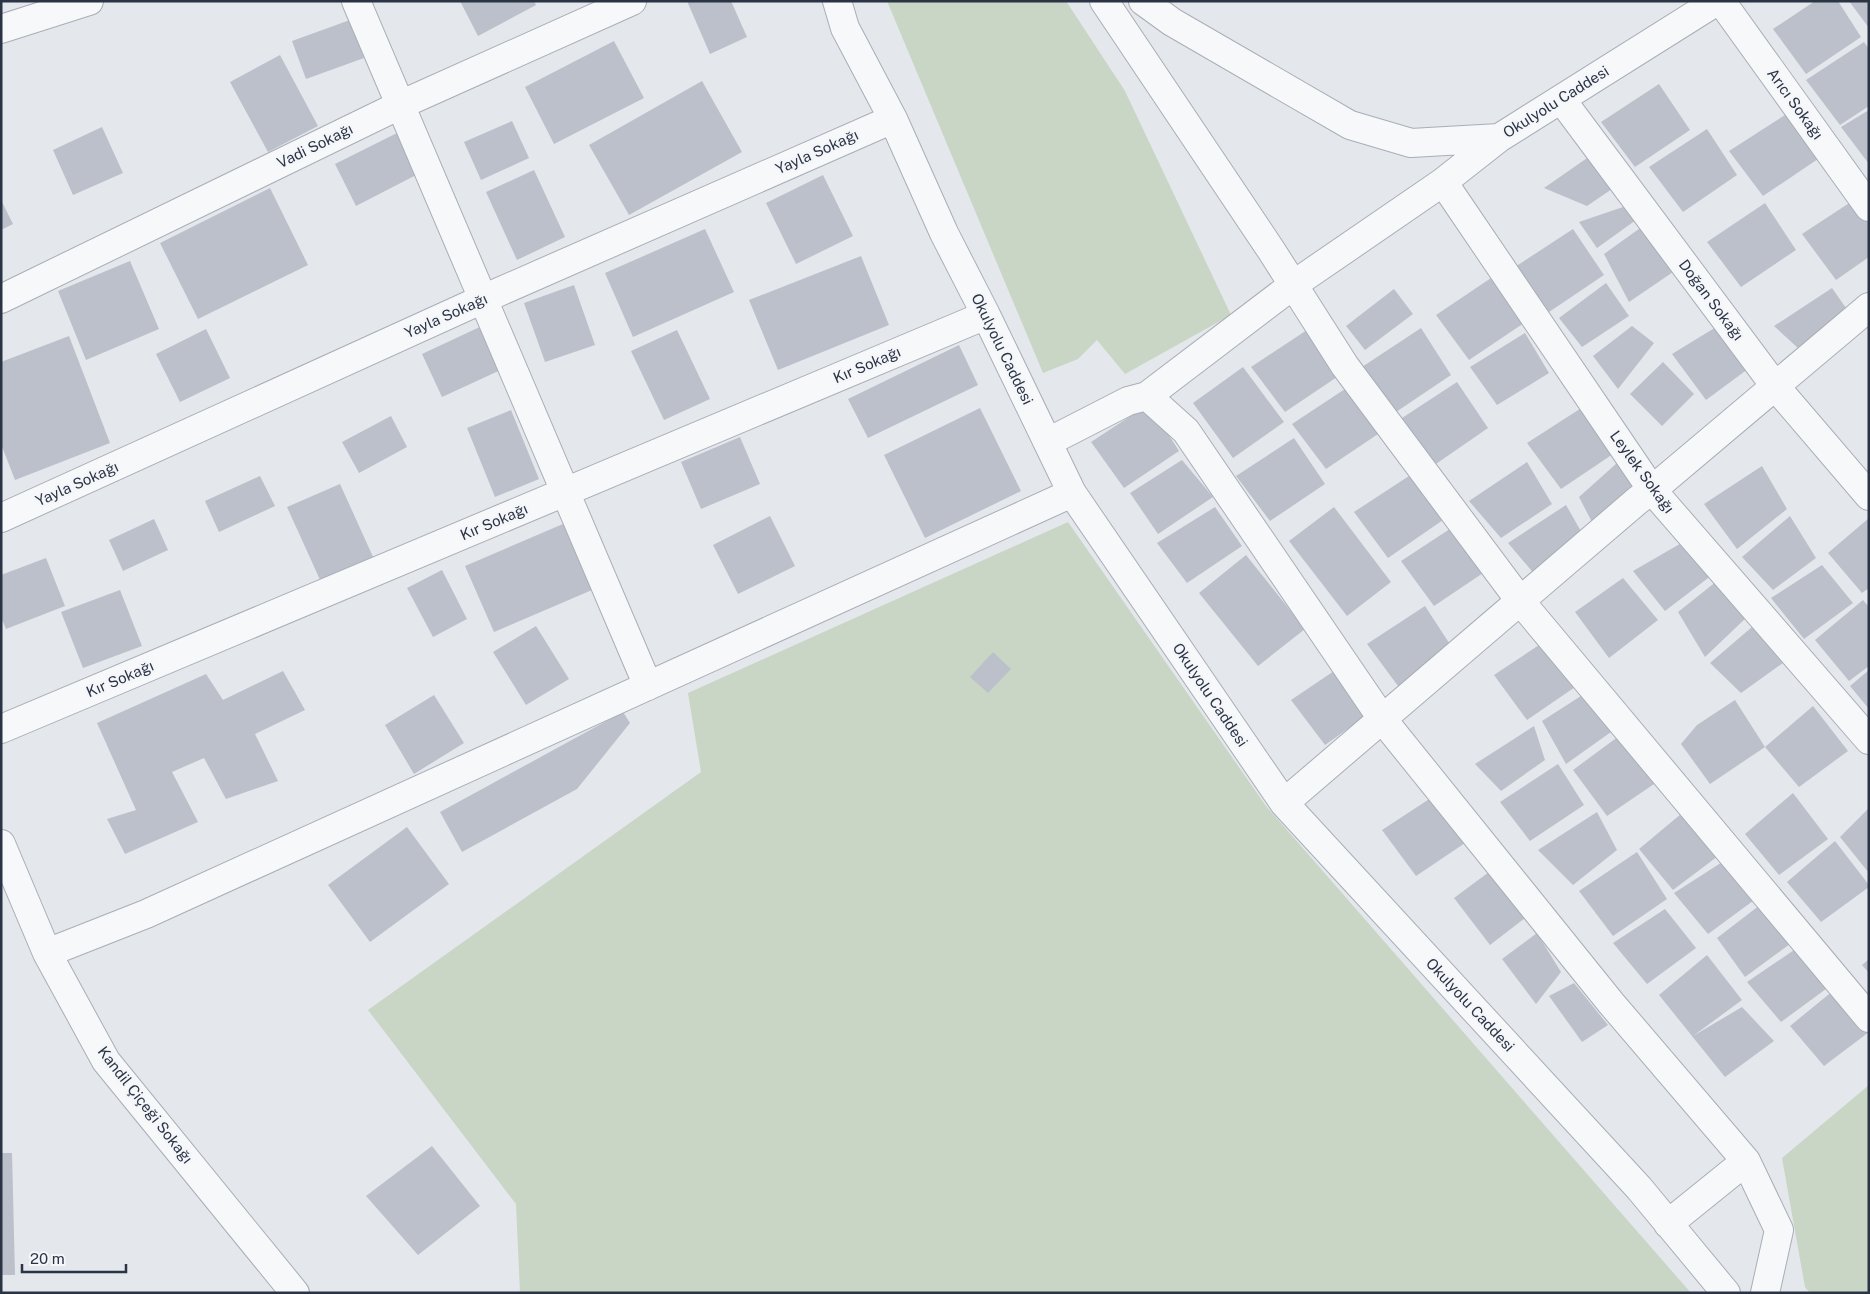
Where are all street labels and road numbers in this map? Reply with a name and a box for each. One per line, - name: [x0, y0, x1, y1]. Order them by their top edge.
- street label: Okulyolu Caddesi: [1500, 62, 1612, 141]
- street label: Arıcı Sokağı: [1764, 65, 1827, 142]
- street label: Vadi Sokağı: [274, 120, 355, 171]
- street label: Yayla Sokağı: [773, 126, 861, 177]
- street label: Doğan Sokağı: [1676, 256, 1747, 343]
- street label: Yayla Sokağı: [402, 290, 490, 341]
- street label: Okulyolu Caddesi: [968, 291, 1037, 407]
- street label: Kır Sokağı: [831, 343, 903, 386]
- street label: Leylek Sokağı: [1607, 427, 1678, 516]
- street label: Yayla Sokağı: [33, 458, 121, 509]
- street label: Kır Sokağı: [458, 500, 530, 543]
- street label: Okulyolu Caddesi: [1169, 640, 1251, 750]
- street label: Kır Sokağı: [84, 657, 156, 700]
- street label: Okulyolu Caddesi: [1423, 954, 1518, 1055]
- street label: Kandil Çiçeği Sokağı: [95, 1043, 196, 1166]

